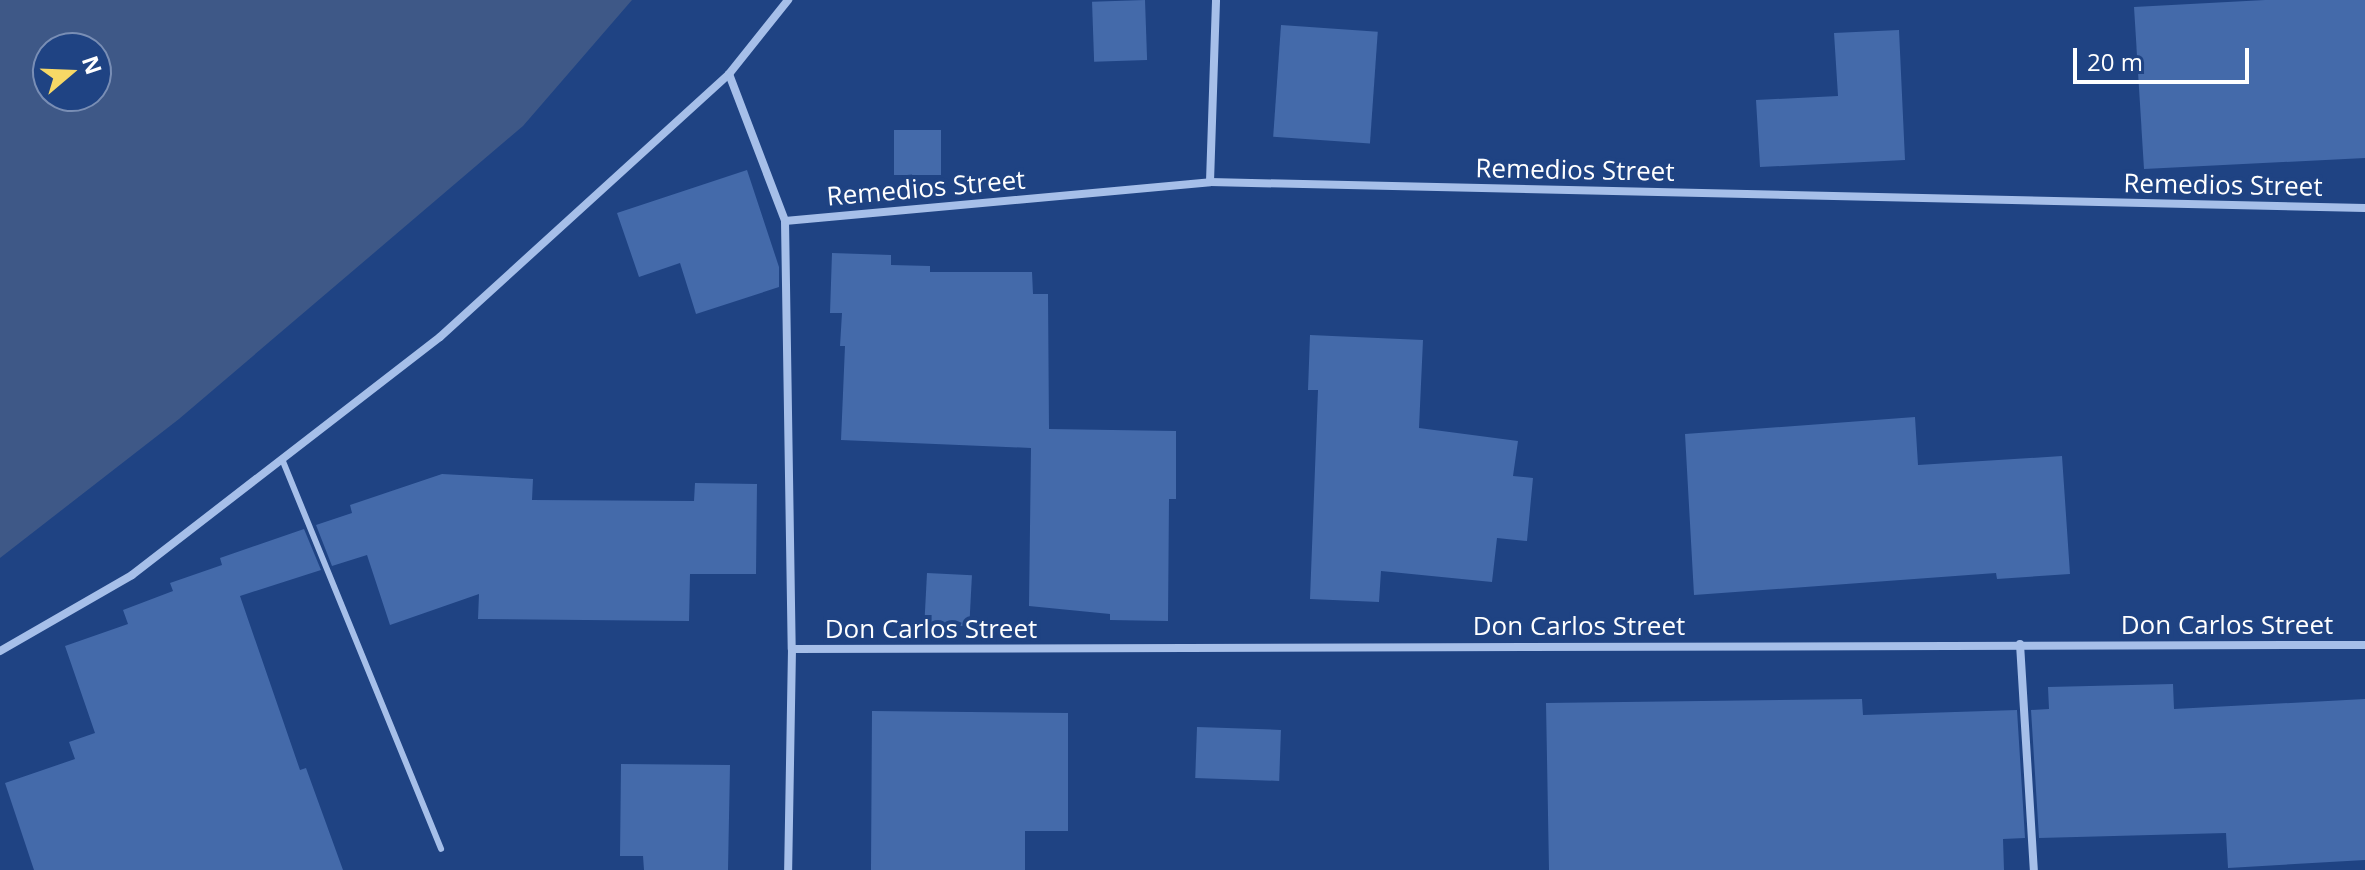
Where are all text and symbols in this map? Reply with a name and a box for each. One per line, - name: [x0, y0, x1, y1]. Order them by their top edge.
- north arrow: [32, 32, 112, 112]
- scale bar: [2077, 32, 2253, 82]
- text: 20 m: [2087, 45, 2143, 78]
- text: N: [76, 51, 110, 78]
- street label: Remedios Street: [1475, 153, 1675, 187]
- street label: Remedios Street: [825, 164, 1027, 212]
- street label: Remedios Street: [2123, 168, 2323, 202]
- street label: Don Carlos Street: [2121, 609, 2333, 641]
- street label: Don Carlos Street: [1473, 610, 1685, 642]
- street label: Don Carlos Street: [825, 613, 1037, 645]

